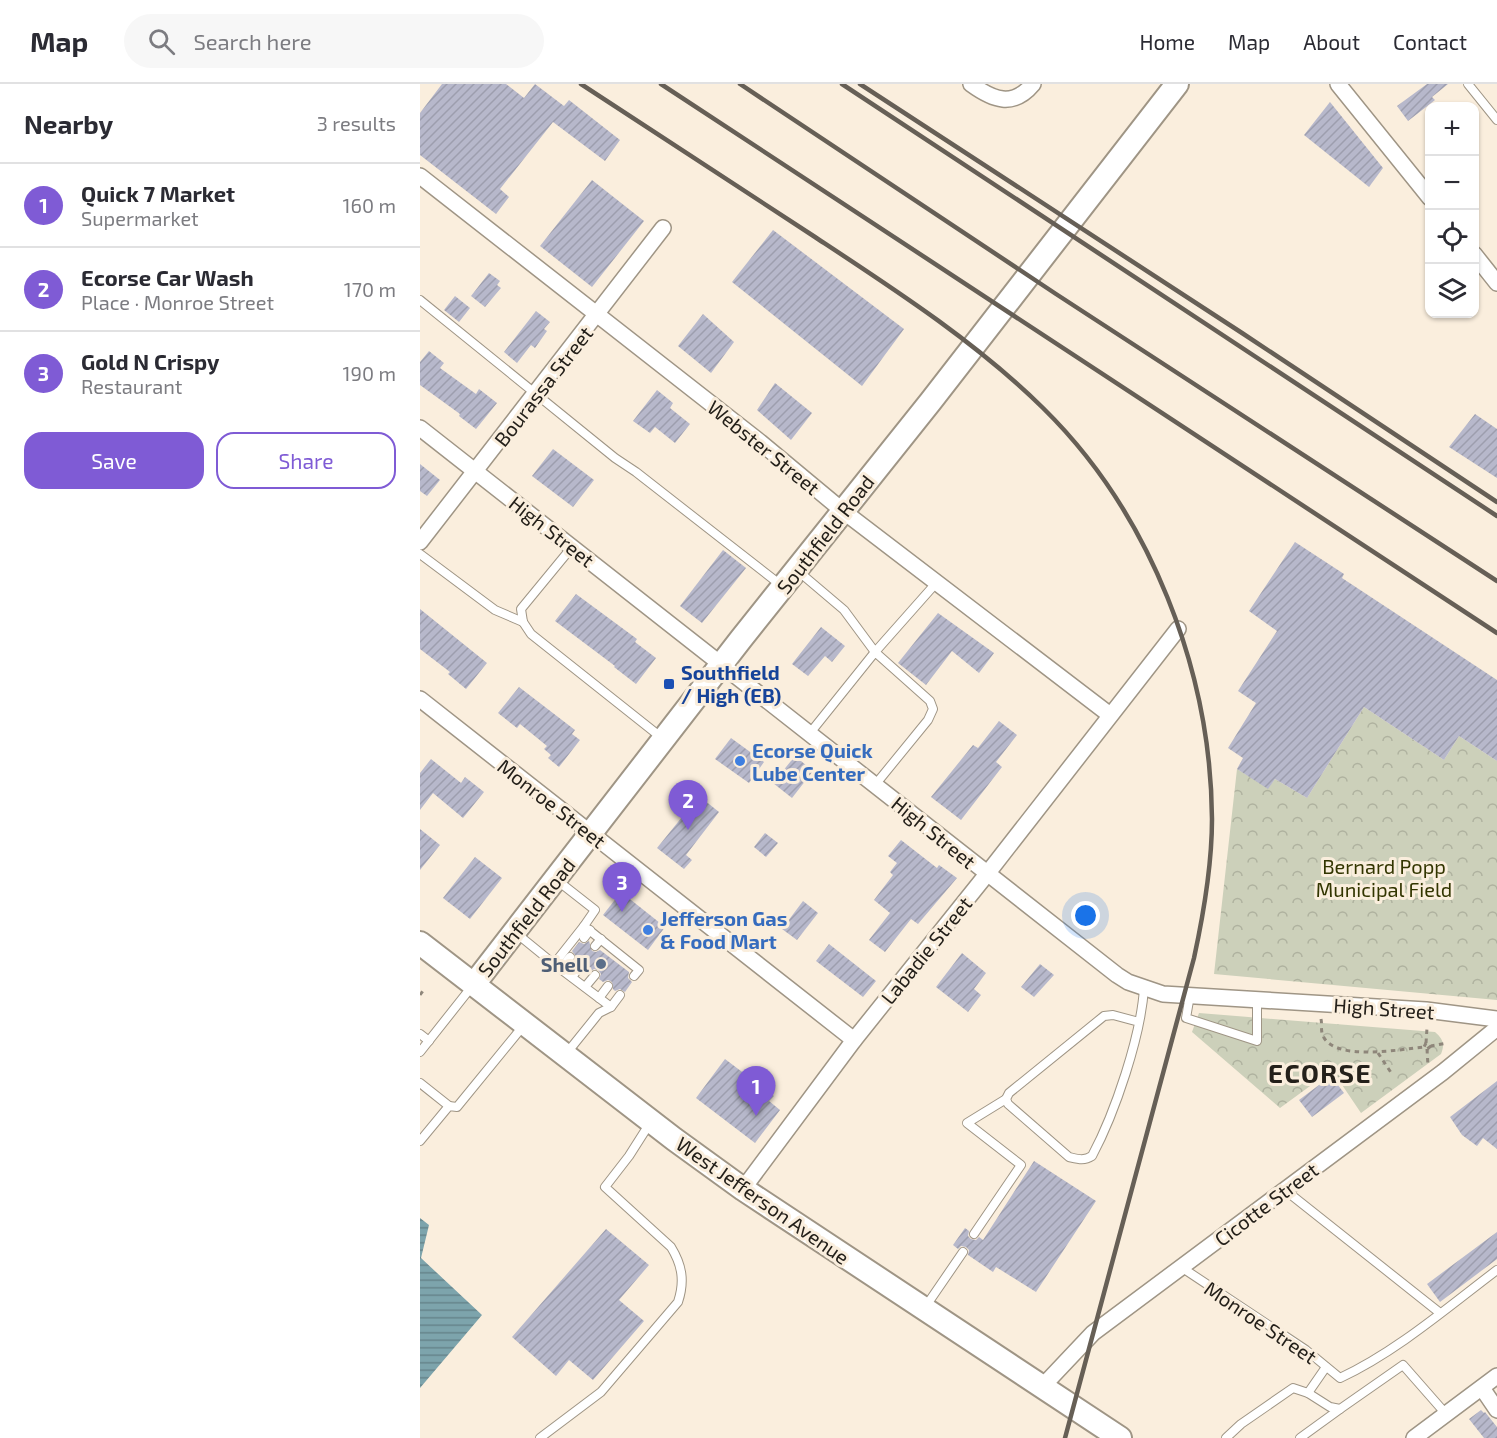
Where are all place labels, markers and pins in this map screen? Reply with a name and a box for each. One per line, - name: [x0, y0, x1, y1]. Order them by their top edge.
- place label: Southfield / High (EB): [681, 660, 781, 707]
- marker: Southfield / High (EB): [662, 677, 676, 691]
- place label: Ecorse Quick Lube Center: [752, 738, 873, 785]
- marker: Ecorse Quick Lube Center: [733, 754, 747, 768]
- pin: 2: [668, 780, 708, 830]
- pin: 3: [602, 862, 642, 912]
- place label: Jefferson Gas & Food Mart: [660, 906, 787, 953]
- marker: Jefferson Gas & Food Mart: [641, 923, 655, 937]
- place label: Shell: [541, 952, 589, 976]
- marker: Shell: [594, 957, 608, 971]
- pin: 1: [736, 1066, 776, 1116]

